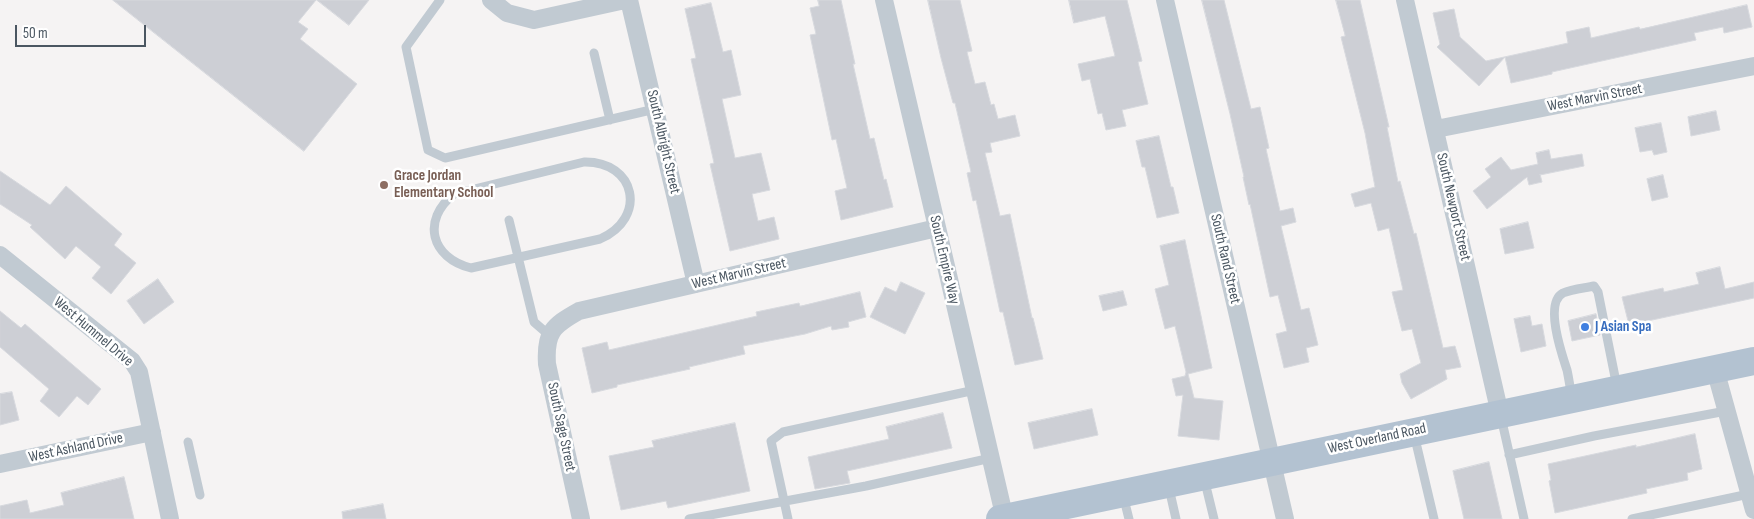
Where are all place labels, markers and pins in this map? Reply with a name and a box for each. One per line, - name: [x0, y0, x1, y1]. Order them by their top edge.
- place label: Grace Jordan Elementary School: [394, 167, 493, 202]
- marker: Grace Jordan Elementary School: [378, 179, 390, 191]
- place label: J Asian Spa: [1595, 318, 1651, 336]
- marker: J Asian Spa: [1579, 321, 1591, 333]

